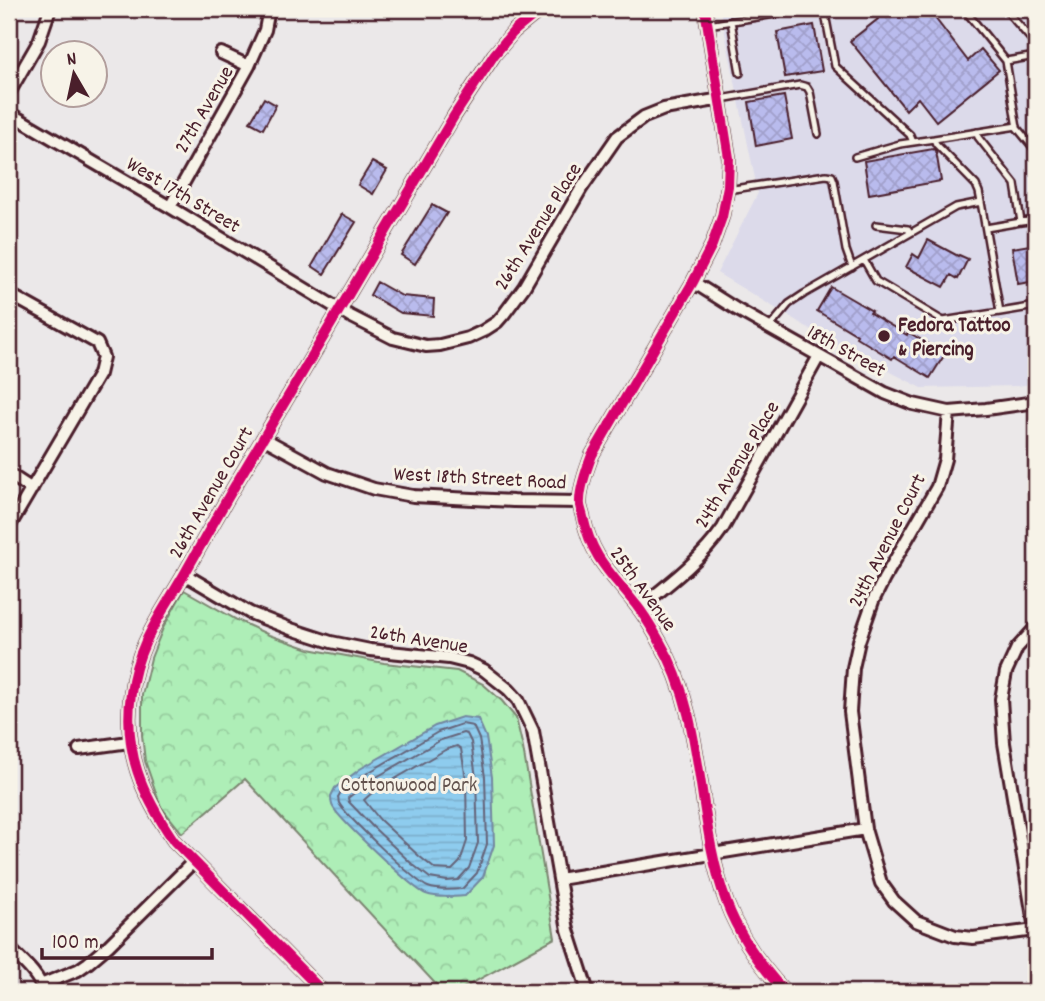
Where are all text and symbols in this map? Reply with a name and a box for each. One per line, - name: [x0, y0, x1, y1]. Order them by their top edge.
- north arrow: [38, 38, 108, 108]
- text: N: [65, 47, 79, 75]
- street label: 27th Avenue: [168, 61, 243, 160]
- street label: West 17th Street: [120, 151, 245, 243]
- street label: 26th Avenue Place: [488, 158, 591, 297]
- place label: Fedora Tattoo & Piercing: [898, 312, 1011, 366]
- street label: 18th Street: [801, 319, 891, 387]
- marker: Fedora Tattoo & Piercing: [876, 328, 892, 344]
- street label: 24th Avenue Place: [689, 396, 789, 535]
- street label: 26th Avenue Court: [163, 422, 263, 565]
- street label: West 18th Street Road: [393, 460, 567, 500]
- street label: 24th Avenue Court: [842, 469, 935, 614]
- street label: 25th Avenue: [600, 541, 683, 638]
- street label: 26th Avenue: [367, 618, 470, 664]
- park label: Cottonwood Park: [341, 772, 477, 802]
- scale bar: [42, 917, 212, 961]
- text: 100 m: [52, 929, 99, 959]

